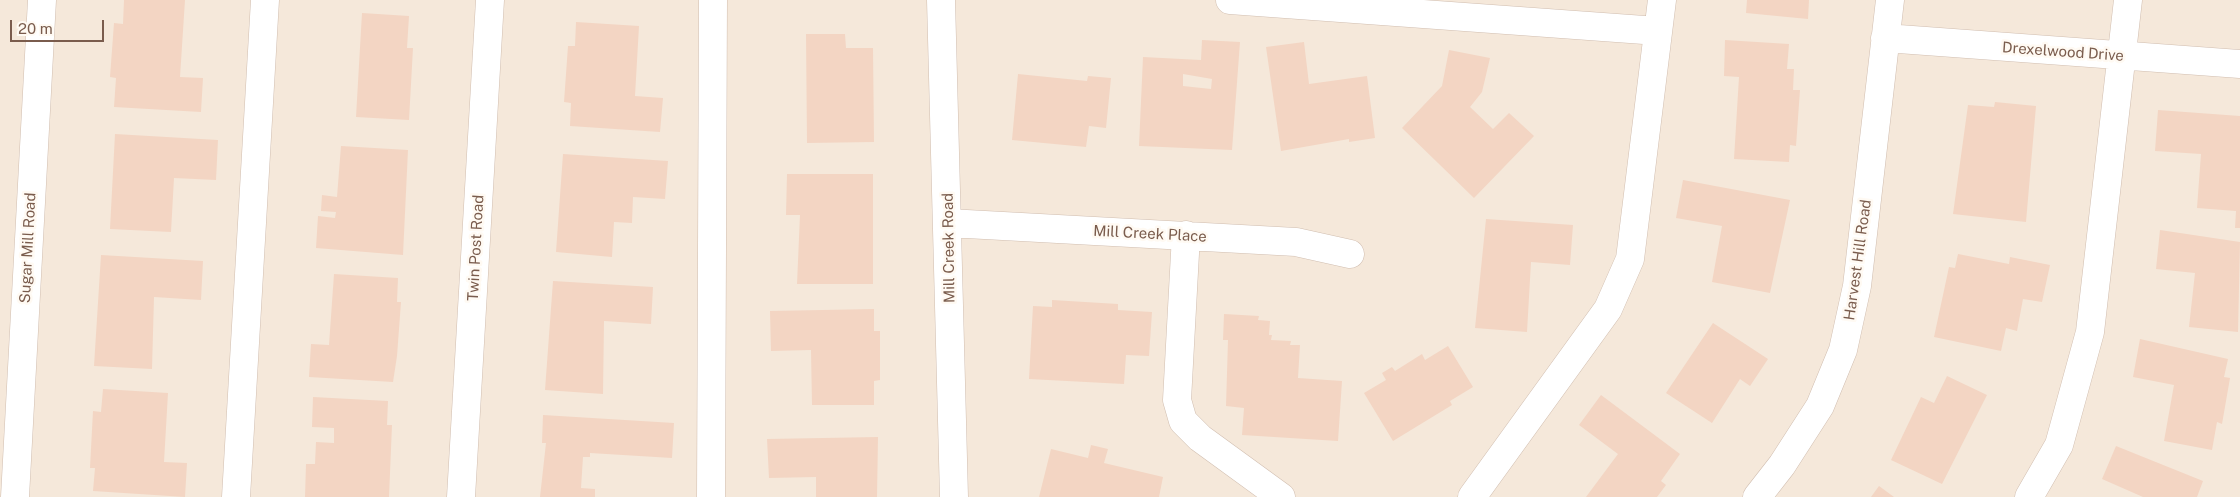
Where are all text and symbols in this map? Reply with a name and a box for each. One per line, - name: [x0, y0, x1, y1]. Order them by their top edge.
- scale bar: [12, 10, 106, 42]
- text: 20 m: [18, 20, 53, 37]
- street label: Drexelwood Drive: [2001, 39, 2125, 65]
- street label: Sugar Mill Road: [16, 192, 40, 304]
- street label: Mill Creek Road: [939, 193, 959, 303]
- street label: Twin Post Road: [464, 194, 488, 302]
- street label: Harvest Hill Road: [1841, 198, 1875, 322]
- street label: Mill Creek Place: [1093, 222, 1207, 246]

